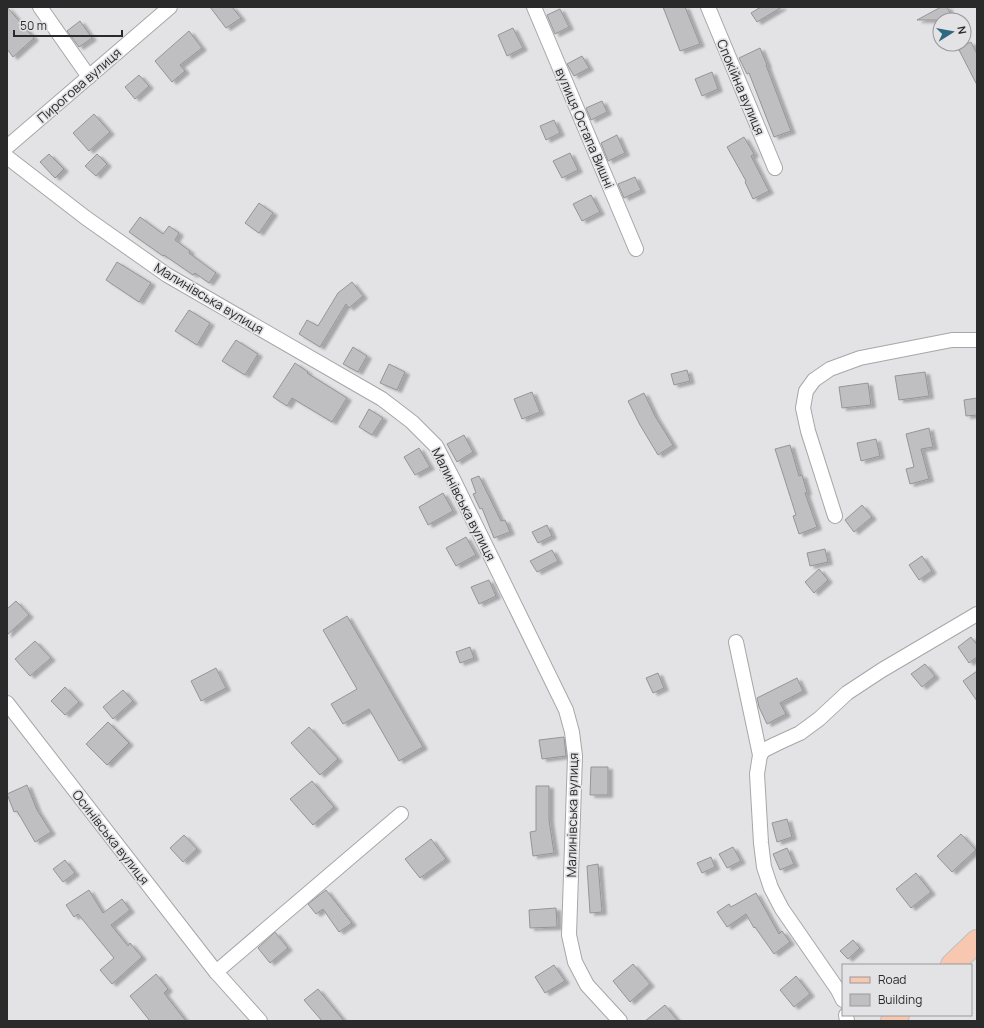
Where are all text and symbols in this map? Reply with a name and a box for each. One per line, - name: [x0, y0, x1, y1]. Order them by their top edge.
- scale bar: [14, 12, 122, 38]
- north arrow: [932, 12, 972, 52]
- text: 50 m: [20, 17, 47, 34]
- text: N: [954, 25, 970, 35]
- street label: Спокійна вулиця: [713, 36, 769, 138]
- street label: Пирогова вулиця: [33, 43, 125, 127]
- street label: вулиця Остапа Вишні: [551, 65, 619, 191]
- street label: Малинівська вулиця: [151, 258, 267, 338]
- street label: Малинівська вулиця: [428, 444, 500, 564]
- street label: Малинівська вулиця: [562, 752, 582, 878]
- street label: Осинівська вулиця: [68, 786, 154, 888]
- legend: [842, 964, 972, 1016]
- text: Road: [878, 971, 906, 988]
- text: Building: [878, 991, 922, 1008]

